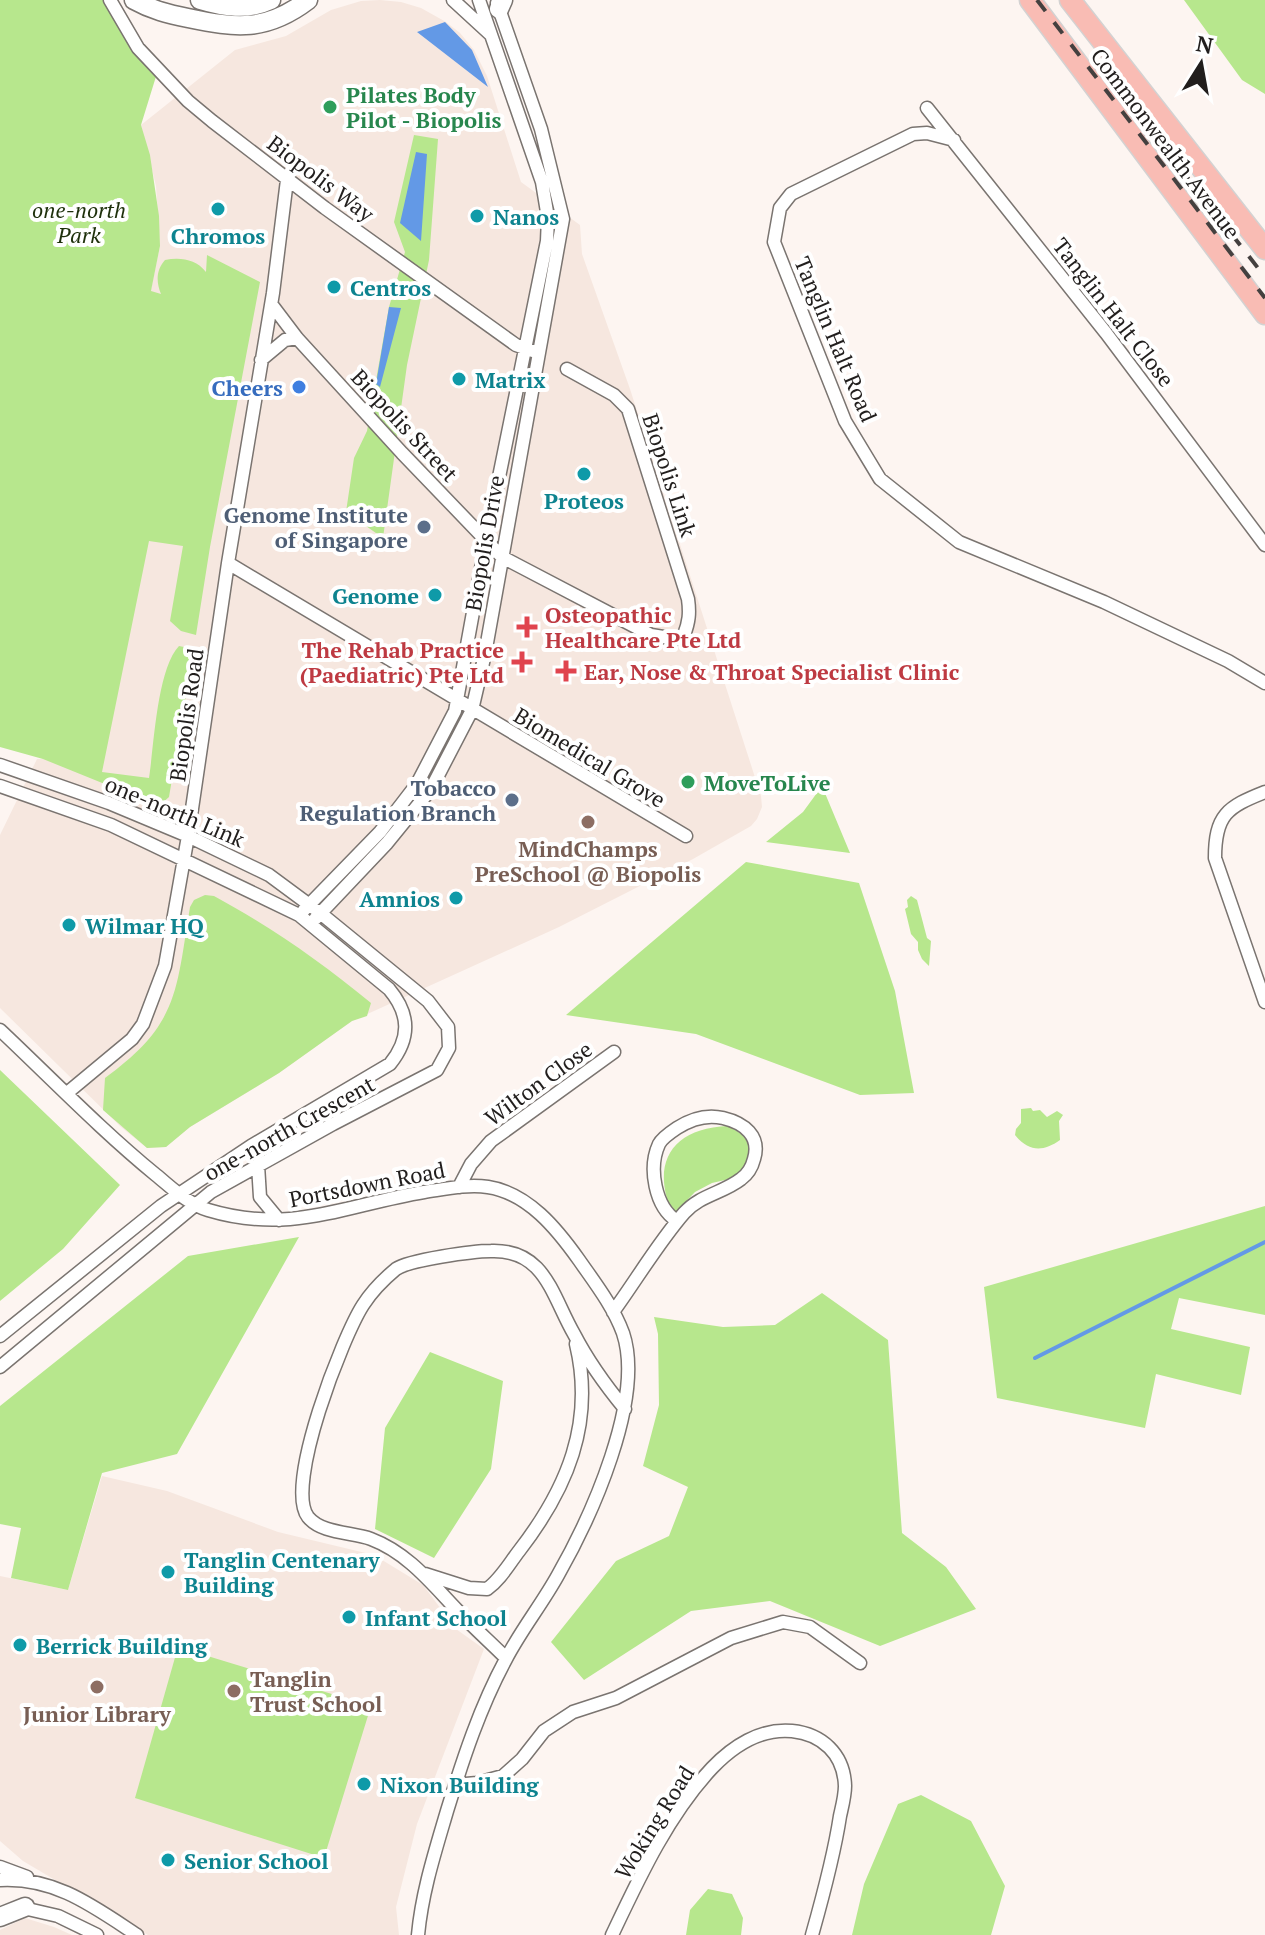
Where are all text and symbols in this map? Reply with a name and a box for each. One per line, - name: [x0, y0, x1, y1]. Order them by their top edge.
- north arrow: [1161, 24, 1241, 104]
- text: N: [1194, 28, 1216, 60]
- street label: Commonwealth Avenue: [1085, 42, 1247, 244]
- place label: Pilates Body Pilot - Biopolis: [346, 80, 502, 134]
- marker: Pilates Body Pilot - Biopolis: [321, 98, 339, 116]
- street label: Biopolis Way: [262, 128, 381, 228]
- park label: one-north Park: [32, 195, 126, 249]
- marker: Chromos: [209, 200, 227, 218]
- place label: Nanos: [493, 202, 559, 231]
- marker: Nanos: [468, 207, 486, 225]
- place label: Chromos: [171, 221, 265, 250]
- street label: Tanglin Halt Close: [1047, 232, 1181, 392]
- street label: Tanglin Halt Road: [788, 252, 884, 426]
- place label: Centros: [350, 273, 431, 302]
- marker: Centros: [325, 278, 343, 296]
- street label: Biopolis Street: [345, 363, 465, 487]
- place label: Matrix: [475, 365, 546, 394]
- marker: Matrix: [450, 370, 468, 388]
- place label: Cheers: [212, 373, 283, 402]
- marker: Cheers: [290, 378, 308, 396]
- street label: Biopolis Link: [636, 410, 704, 541]
- marker: Proteos: [575, 465, 593, 483]
- street label: Biopolis Drive: [458, 473, 510, 613]
- place label: Proteos: [544, 486, 624, 515]
- place label: Genome Institute of Singapore: [224, 500, 408, 554]
- marker: Genome Institute of Singapore: [415, 518, 433, 536]
- place label: Genome: [332, 581, 419, 610]
- marker: Genome: [426, 586, 444, 604]
- place label: Osteopathic Healthcare Pte Ltd: [545, 600, 741, 654]
- marker: Osteopathic Healthcare Pte Ltd: [516, 616, 538, 638]
- place label: The Rehab Practice (Paediatric) Pte Ltd: [300, 635, 504, 689]
- street label: Biopolis Road: [162, 647, 210, 783]
- marker: The Rehab Practice (Paediatric) Pte Ltd: [511, 651, 533, 673]
- place label: Ear, Nose & Throat Specialist Clinic: [584, 657, 960, 686]
- marker: Ear, Nose & Throat Specialist Clinic: [555, 660, 577, 682]
- street label: Biomedical Grove: [509, 700, 671, 814]
- place label: MoveToLive: [704, 768, 831, 797]
- street label: one-north Link: [101, 769, 250, 854]
- place label: Tobacco Regulation Branch: [300, 773, 496, 827]
- marker: MoveToLive: [679, 773, 697, 791]
- marker: Tobacco Regulation Branch: [503, 791, 521, 809]
- marker: MindChamps PreSchool @ Biopolis: [579, 813, 597, 831]
- place label: MindChamps PreSchool @ Biopolis: [475, 834, 701, 888]
- place label: Amnios: [359, 884, 440, 913]
- marker: Amnios: [447, 889, 465, 907]
- place label: Wilmar HQ: [85, 911, 205, 940]
- marker: Wilmar HQ: [60, 916, 78, 934]
- street label: Wilton Close: [478, 1034, 598, 1132]
- street label: one-north Crescent: [198, 1069, 380, 1187]
- street label: Portsdown Road: [286, 1155, 448, 1213]
- place label: Tanglin Centenary Building: [184, 1545, 380, 1599]
- marker: Tanglin Centenary Building: [159, 1563, 177, 1581]
- place label: Infant School: [365, 1603, 507, 1632]
- marker: Infant School: [340, 1608, 358, 1626]
- place label: Berrick Building: [36, 1631, 208, 1660]
- marker: Berrick Building: [11, 1636, 29, 1654]
- place label: Tanglin Trust School: [250, 1664, 382, 1718]
- marker: Junior Library: [88, 1678, 106, 1696]
- marker: Tanglin Trust School: [225, 1682, 243, 1700]
- place label: Junior Library: [23, 1699, 171, 1728]
- street label: Woking Road: [608, 1760, 700, 1884]
- place label: Nixon Building: [380, 1770, 539, 1799]
- marker: Nixon Building: [355, 1775, 373, 1793]
- place label: Senior School: [184, 1846, 329, 1875]
- marker: Senior School: [159, 1851, 177, 1869]

